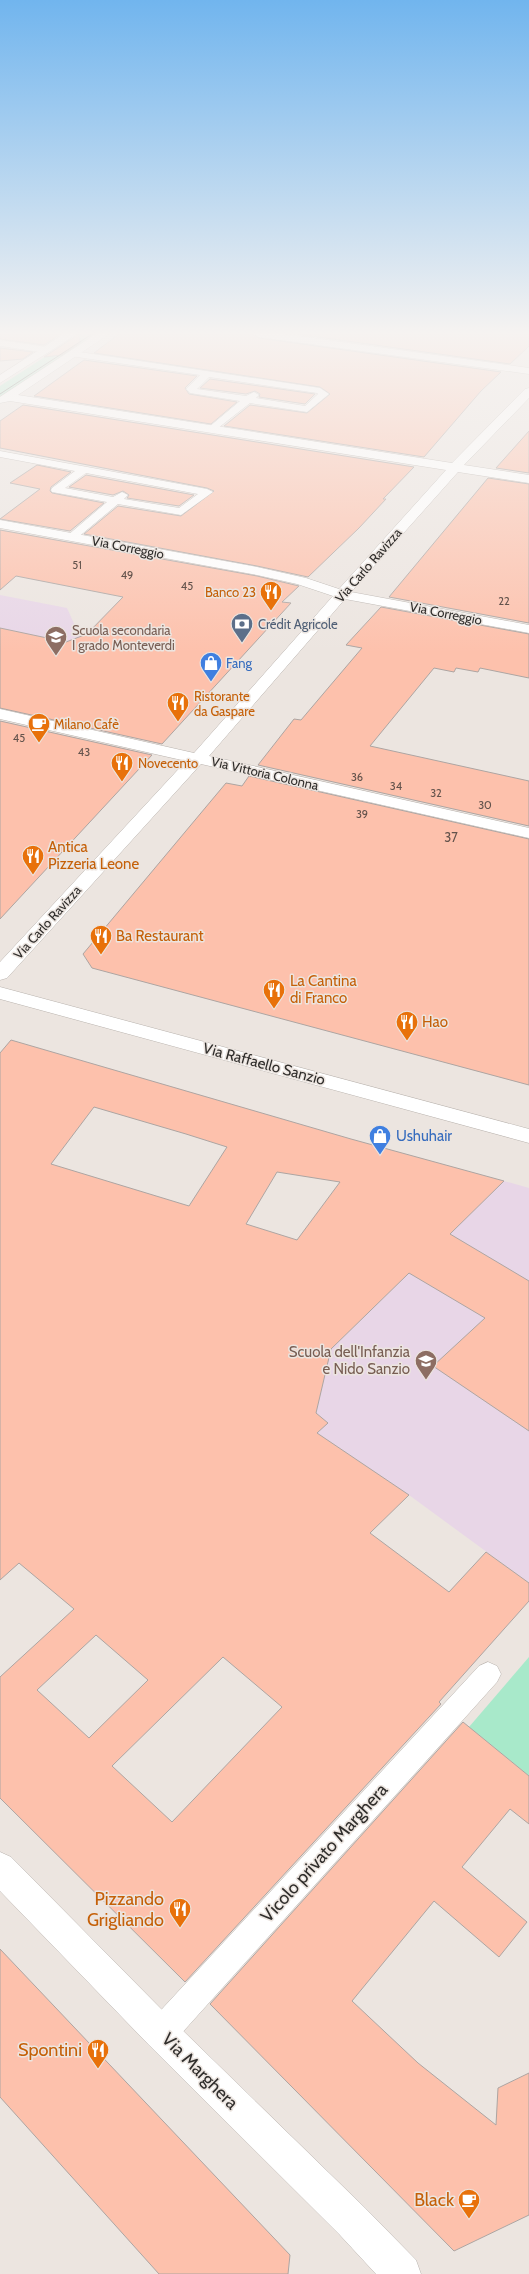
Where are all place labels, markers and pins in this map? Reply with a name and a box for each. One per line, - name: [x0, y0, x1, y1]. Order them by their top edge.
- restaurant icon: Banco 23: [258, 579, 284, 612]
- place label: Banco 23: [205, 584, 256, 600]
- bank icon: Crédit Agricole: [229, 611, 255, 644]
- place label: Crédit Agricole: [258, 616, 338, 632]
- place label: Scuola secondaria I grado Monteverdi: [72, 622, 175, 653]
- school or university icon: Scuola secondaria I grado Monteverdi: [43, 624, 69, 657]
- shop icon: Fang: [198, 650, 224, 683]
- place label: Fang: [226, 655, 253, 671]
- place label: Ristorante da Gaspare: [194, 688, 255, 719]
- restaurant icon: Ristorante da Gaspare: [165, 690, 191, 723]
- cafe icon: Milano Cafè: [26, 711, 52, 744]
- place label: Milano Cafè: [54, 716, 119, 732]
- restaurant icon: Novecento: [109, 750, 135, 783]
- place label: Novecento: [138, 755, 198, 771]
- place label: Antica Pizzeria Leone: [48, 838, 139, 873]
- restaurant icon: Antica Pizzeria Leone: [20, 843, 46, 876]
- restaurant icon: Ba Restaurant: [88, 923, 114, 956]
- place label: Ba Restaurant: [116, 927, 203, 945]
- place label: La Cantina di Franco: [290, 972, 357, 1007]
- restaurant icon: La Cantina di Franco: [261, 977, 287, 1010]
- restaurant icon: Hao: [394, 1009, 420, 1042]
- place label: Hao: [422, 1013, 448, 1031]
- shop icon: Ushuhair: [367, 1123, 393, 1156]
- place label: Ushuhair: [396, 1127, 452, 1145]
- place label: Scuola dell'Infanzia e Nido Sanzio: [289, 1343, 411, 1378]
- school or university icon: Scuola dell'Infanzia e Nido Sanzio: [413, 1348, 439, 1381]
- place label: Pizzando Grigliando: [87, 1888, 164, 1931]
- restaurant icon: Pizzando Grigliando: [167, 1896, 193, 1929]
- restaurant icon: Spontini: [85, 2037, 111, 2070]
- place label: Spontini: [18, 2039, 82, 2061]
- cafe icon: Black: [456, 2187, 482, 2220]
- place label: Black: [414, 2189, 455, 2211]

